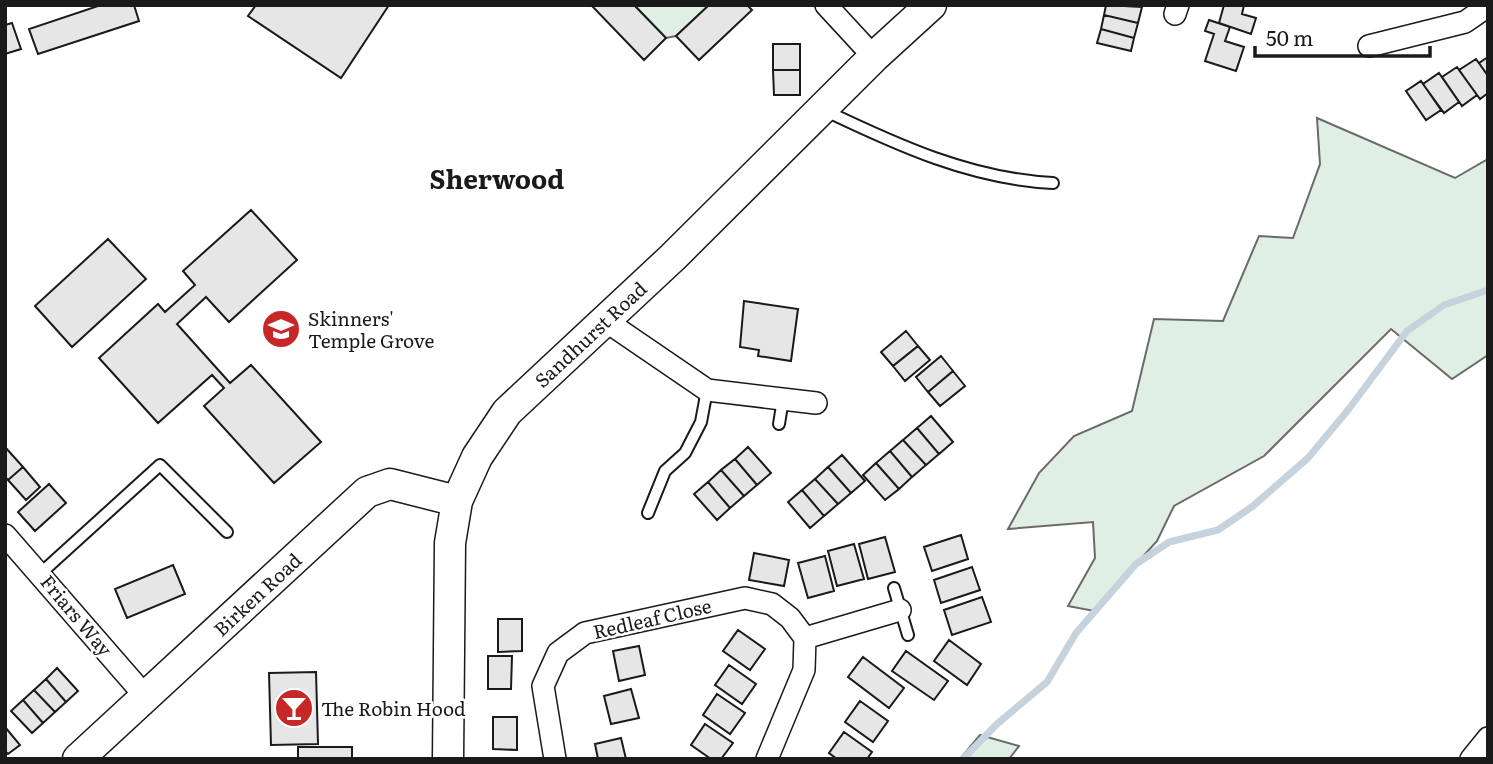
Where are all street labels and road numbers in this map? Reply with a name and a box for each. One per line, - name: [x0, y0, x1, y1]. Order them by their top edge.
- street label: Sandhurst Road: [528, 274, 653, 393]
- street label: Birken Road: [207, 546, 307, 642]
- street label: Friars Way: [35, 568, 119, 662]
- street label: Redleaf Close: [590, 591, 714, 645]

